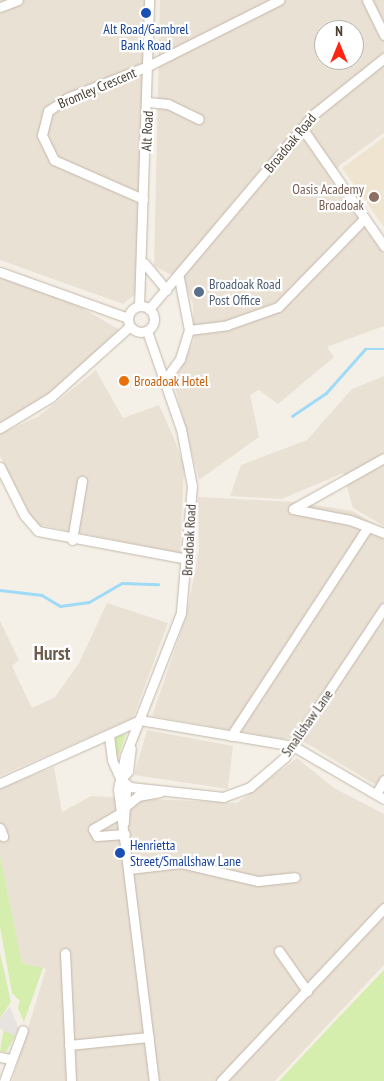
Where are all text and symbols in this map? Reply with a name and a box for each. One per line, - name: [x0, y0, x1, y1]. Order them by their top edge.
- marker: Alt Road/Gambrel Bank Road: [140, 7, 152, 19]
- north arrow: [314, 20, 364, 70]
- place label: Alt Road/Gambrel Bank Road: [103, 21, 189, 54]
- text: N: [335, 22, 343, 40]
- street label: Bromley Crescent: [55, 64, 139, 112]
- street label: Alt Road: [138, 110, 156, 152]
- street label: Broadoak Road: [260, 110, 320, 176]
- place label: Oasis Academy Broadoak: [292, 181, 364, 213]
- marker: Oasis Academy Broadoak: [368, 191, 380, 203]
- place label: Broadoak Road Post Office: [209, 276, 281, 308]
- marker: Broadoak Road Post Office: [193, 286, 205, 298]
- place label: Broadoak Hotel: [134, 373, 209, 389]
- marker: Broadoak Hotel: [118, 375, 130, 387]
- street label: Broadoak Road: [179, 504, 199, 576]
- district label: Hurst: [34, 643, 70, 665]
- street label: Smallshaw Lane: [278, 686, 336, 760]
- place label: Henrietta Street/Smallshaw Lane: [130, 837, 241, 870]
- marker: Henrietta Street/Smallshaw Lane: [114, 847, 126, 859]

